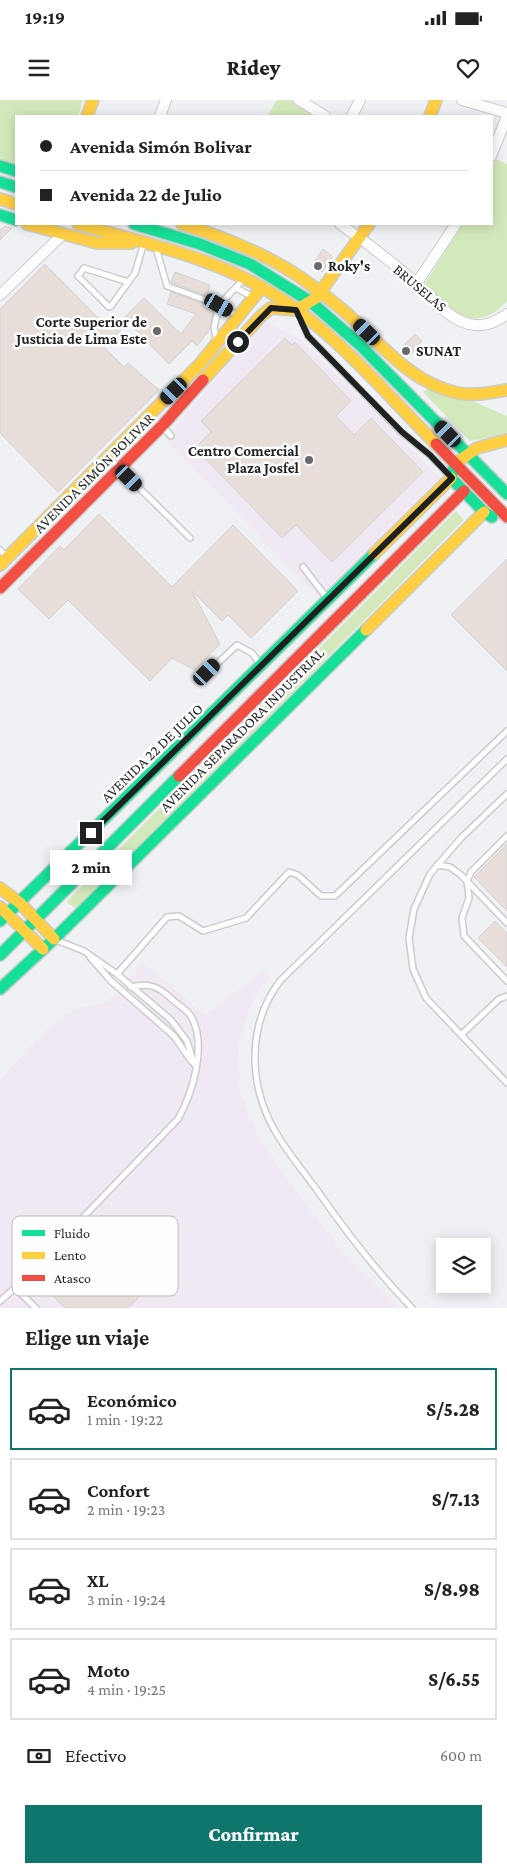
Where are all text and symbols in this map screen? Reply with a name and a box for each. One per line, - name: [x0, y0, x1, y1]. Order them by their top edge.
- text: 19:19: [25, 7, 65, 28]
- icon: menu: [25, 54, 53, 82]
- icon: heart: [454, 54, 482, 82]
- text: Ridey: [226, 55, 281, 80]
- text: Avenida Simón Bolivar: [70, 136, 252, 157]
- text: Avenida 22 de Julio: [70, 184, 222, 205]
- place label: Roky's: [328, 258, 370, 274]
- marker: Roky's: [312, 260, 324, 272]
- street label: BRUSELAS: [390, 261, 450, 315]
- car: [202, 291, 235, 319]
- place label: Corte Superior de Justicia de Lima Este: [14, 314, 147, 347]
- car: [350, 316, 383, 348]
- marker: Corte Superior de Justicia de Lima Este: [151, 325, 163, 337]
- route start: [227, 331, 249, 353]
- place label: SUNAT: [416, 343, 461, 359]
- marker: SUNAT: [400, 345, 412, 357]
- car: [158, 375, 189, 407]
- street label: AVENIDA SIMÓN BOLIVAR: [31, 409, 158, 536]
- car: [432, 418, 463, 450]
- place label: Centro Comercial Plaza Josfel: [188, 443, 300, 476]
- marker: Centro Comercial Plaza Josfel: [303, 454, 315, 466]
- car: [113, 462, 144, 494]
- street label: AVENIDA SEPARADORA INDUSTRIAL: [157, 644, 328, 815]
- car: [191, 656, 222, 688]
- street label: AVENIDA 22 DE JULIO: [98, 700, 207, 806]
- route end: [80, 822, 102, 844]
- callout: 2 min: [50, 850, 132, 886]
- text: 2 min: [71, 859, 111, 876]
- legend: [12, 1216, 178, 1296]
- text: Fluido: [54, 1225, 90, 1241]
- map controls: [436, 1238, 491, 1293]
- button: layers: [436, 1238, 491, 1293]
- text: Lento: [54, 1247, 86, 1263]
- text: Atasco: [54, 1270, 91, 1286]
- text: Elige un viaje: [25, 1325, 149, 1350]
- icon: car: [27, 1387, 72, 1432]
- text: Económico: [87, 1390, 177, 1411]
- text: S/5.28: [426, 1399, 480, 1420]
- text: 1 min · 19:22: [87, 1411, 163, 1428]
- icon: car: [27, 1477, 72, 1522]
- text: Confort: [87, 1480, 150, 1501]
- text: S/7.13: [432, 1489, 480, 1510]
- text: 2 min · 19:23: [87, 1501, 165, 1518]
- icon: car: [27, 1567, 72, 1612]
- text: XL: [87, 1570, 109, 1591]
- text: S/8.98: [424, 1579, 480, 1600]
- text: 3 min · 19:24: [87, 1591, 166, 1608]
- icon: car: [27, 1657, 72, 1702]
- text: Moto: [87, 1660, 130, 1681]
- text: S/6.55: [428, 1669, 480, 1690]
- text: 4 min · 19:25: [87, 1681, 166, 1698]
- icon: cash: [25, 1742, 53, 1770]
- text: Efectivo: [65, 1745, 126, 1766]
- text: 600 m: [440, 1747, 482, 1764]
- button: Confirmar: [25, 1805, 482, 1863]

